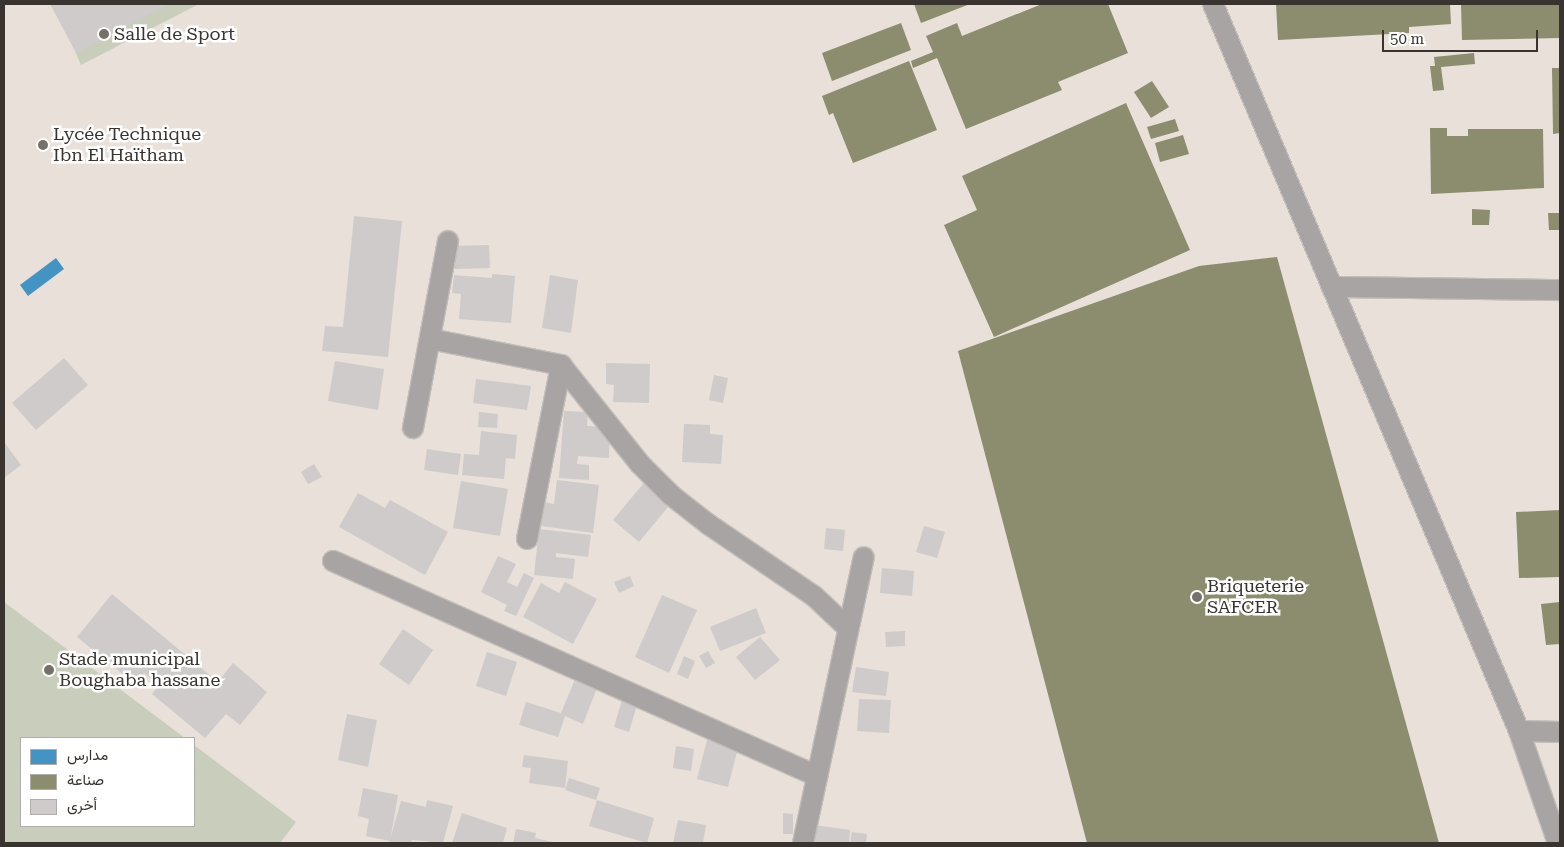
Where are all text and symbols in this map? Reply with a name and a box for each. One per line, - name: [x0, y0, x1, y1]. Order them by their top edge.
- scale bar: [1384, 20, 1540, 52]
- place label: Salle de Sport: [114, 23, 235, 45]
- marker: Salle de Sport: [98, 28, 110, 40]
- text: 50 m: [1390, 30, 1424, 48]
- place label: Lycée Technique Ibn El Haïtham: [53, 124, 201, 166]
- marker: Lycée Technique Ibn El Haïtham: [37, 139, 49, 151]
- place label: Briqueterie SAFCER: [1207, 576, 1304, 618]
- marker: Briqueterie SAFCER: [1191, 591, 1203, 603]
- place label: Stade municipal Boughaba hassane: [59, 649, 220, 692]
- marker: Stade municipal Boughaba hassane: [43, 664, 55, 676]
- legend: [20, 737, 195, 827]
- text: مدارس: [67, 746, 108, 764]
- text: صناعة: [67, 771, 104, 789]
- text: أخرى: [67, 796, 97, 814]

